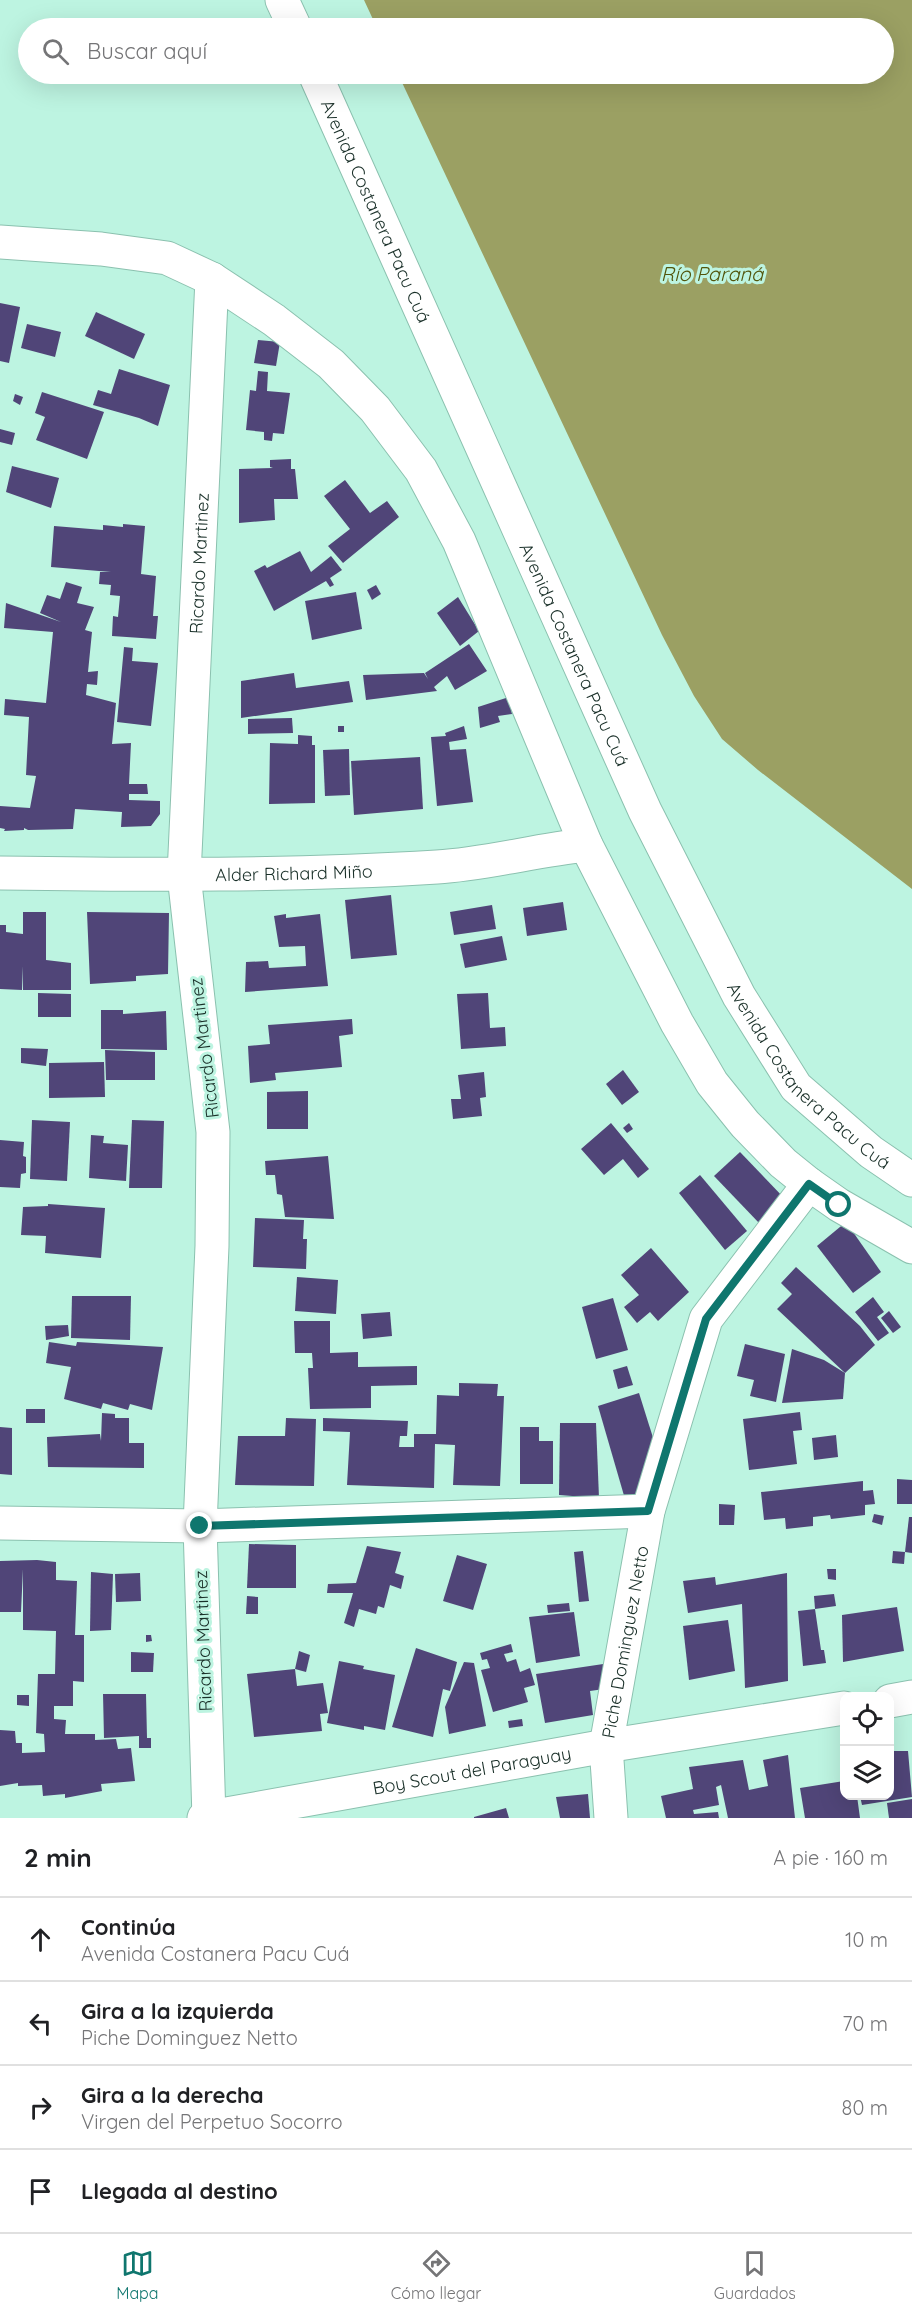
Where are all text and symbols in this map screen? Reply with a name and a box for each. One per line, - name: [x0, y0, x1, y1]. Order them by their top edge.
- search box: [18, 18, 894, 84]
- icon: search: [39, 35, 72, 68]
- text: Buscar aquí: [87, 37, 207, 65]
- street label: Avenida Costanera Pacu Cuá: [316, 96, 436, 326]
- water label: Río Paraná: [661, 261, 765, 286]
- street label: Ricardo Martinez: [184, 492, 213, 635]
- street label: Avenida Costanera Pacu Cuá: [515, 539, 635, 770]
- street label: Alder Richard Miño: [215, 859, 373, 886]
- street label: Ricardo Martinez: [184, 976, 224, 1120]
- street label: Avenida Costanera Pacu Cuá: [722, 978, 895, 1174]
- route start: [825, 1191, 851, 1217]
- route end: [186, 1512, 212, 1538]
- street label: Piche Dominguez Netto: [596, 1544, 653, 1740]
- street label: Ricardo Martinez: [189, 1570, 217, 1712]
- map controls: [840, 1692, 894, 1800]
- button: locate: [840, 1692, 894, 1746]
- street label: Boy Scout del Paraguay: [371, 1741, 573, 1799]
- button: layers: [840, 1746, 894, 1800]
- text: 2 min: [24, 1841, 92, 1874]
- text: A pie · 160 m: [773, 1845, 888, 1870]
- text: Continúa: [81, 1913, 176, 1941]
- icon: ahead: [24, 1923, 57, 1956]
- text: 10 m: [845, 1927, 888, 1952]
- text: Avenida Costanera Pacu Cuá: [81, 1941, 350, 1966]
- text: Gira a la izquierda: [81, 1997, 274, 2025]
- icon: left: [24, 2007, 57, 2040]
- text: 70 m: [842, 2011, 888, 2036]
- text: Piche Dominguez Netto: [81, 2025, 298, 2050]
- text: Gira a la derecha: [81, 2081, 264, 2109]
- icon: right: [24, 2091, 57, 2124]
- text: 80 m: [842, 2095, 888, 2120]
- text: Virgen del Perpetuo Socorro: [81, 2109, 343, 2134]
- icon: arrive: [24, 2175, 57, 2208]
- text: Llegada al destino: [81, 2177, 278, 2205]
- tab: Mapa: [116, 2247, 159, 2303]
- tab: Cómo llegar: [391, 2247, 482, 2303]
- tab: Guardados: [714, 2247, 796, 2303]

